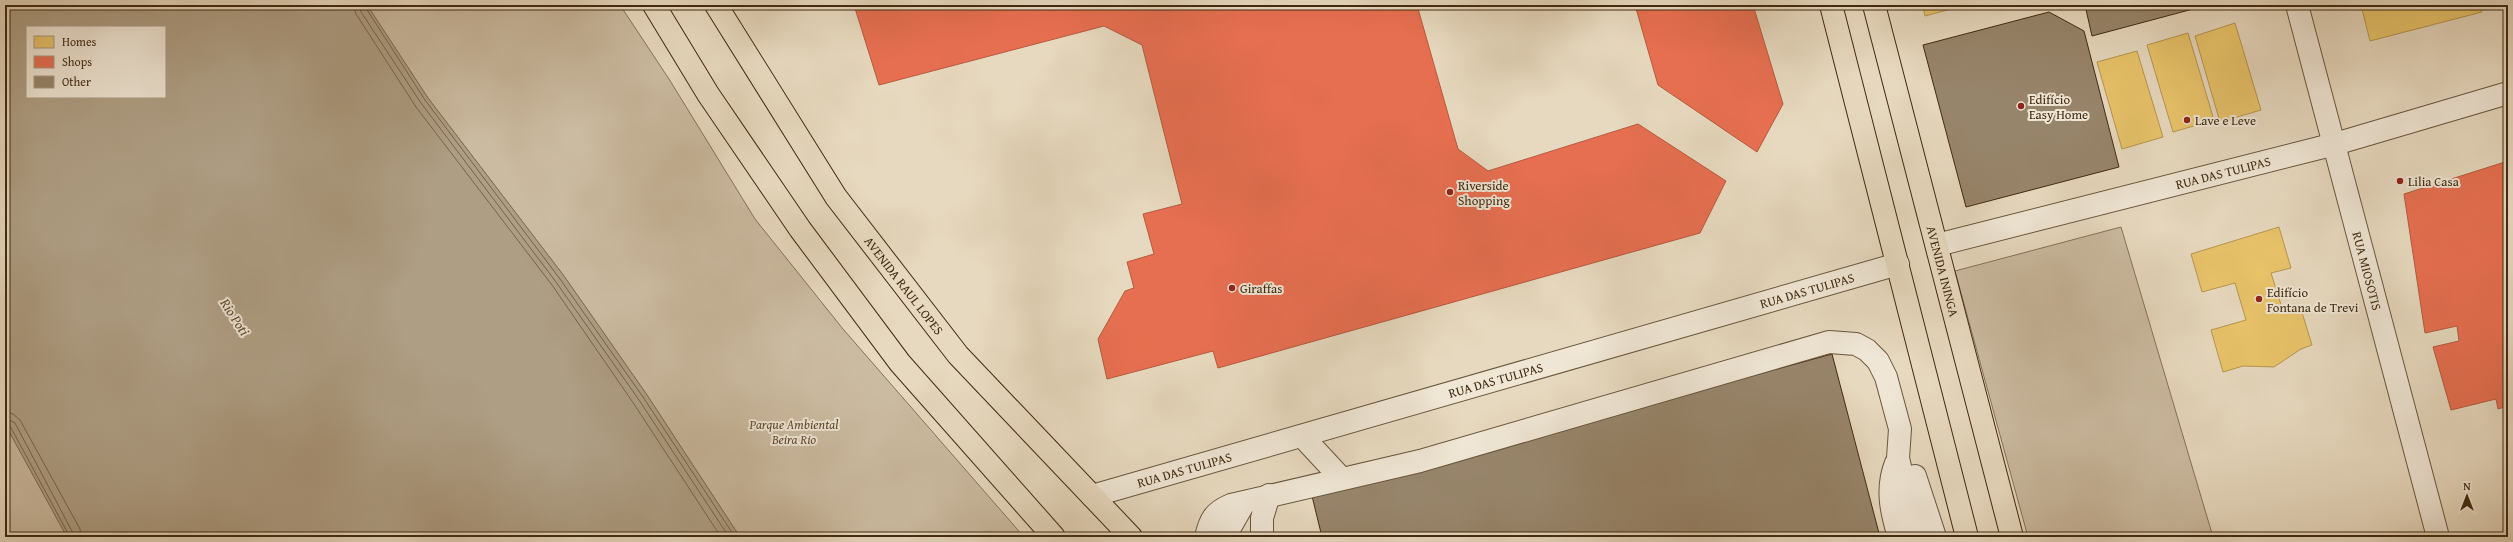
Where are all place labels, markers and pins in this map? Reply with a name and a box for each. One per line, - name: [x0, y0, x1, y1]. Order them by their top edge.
- place label: Edifício Easy Home: [2029, 90, 2088, 124]
- marker: Edifício Easy Home: [2016, 101, 2026, 111]
- place label: Lave e Leve: [2195, 111, 2256, 130]
- marker: Lave e Leve: [2182, 115, 2192, 125]
- place label: Lilia Casa: [2408, 172, 2460, 191]
- place label: Riverside Shopping: [1458, 176, 1510, 210]
- marker: Lilia Casa: [2395, 176, 2405, 186]
- marker: Riverside Shopping: [1445, 187, 1455, 197]
- place label: Giraffas: [1240, 279, 1282, 298]
- marker: Giraffas: [1227, 283, 1237, 293]
- place label: Edifício Fontana de Trevi: [2267, 283, 2359, 317]
- marker: Edifício Fontana de Trevi: [2254, 294, 2264, 304]

